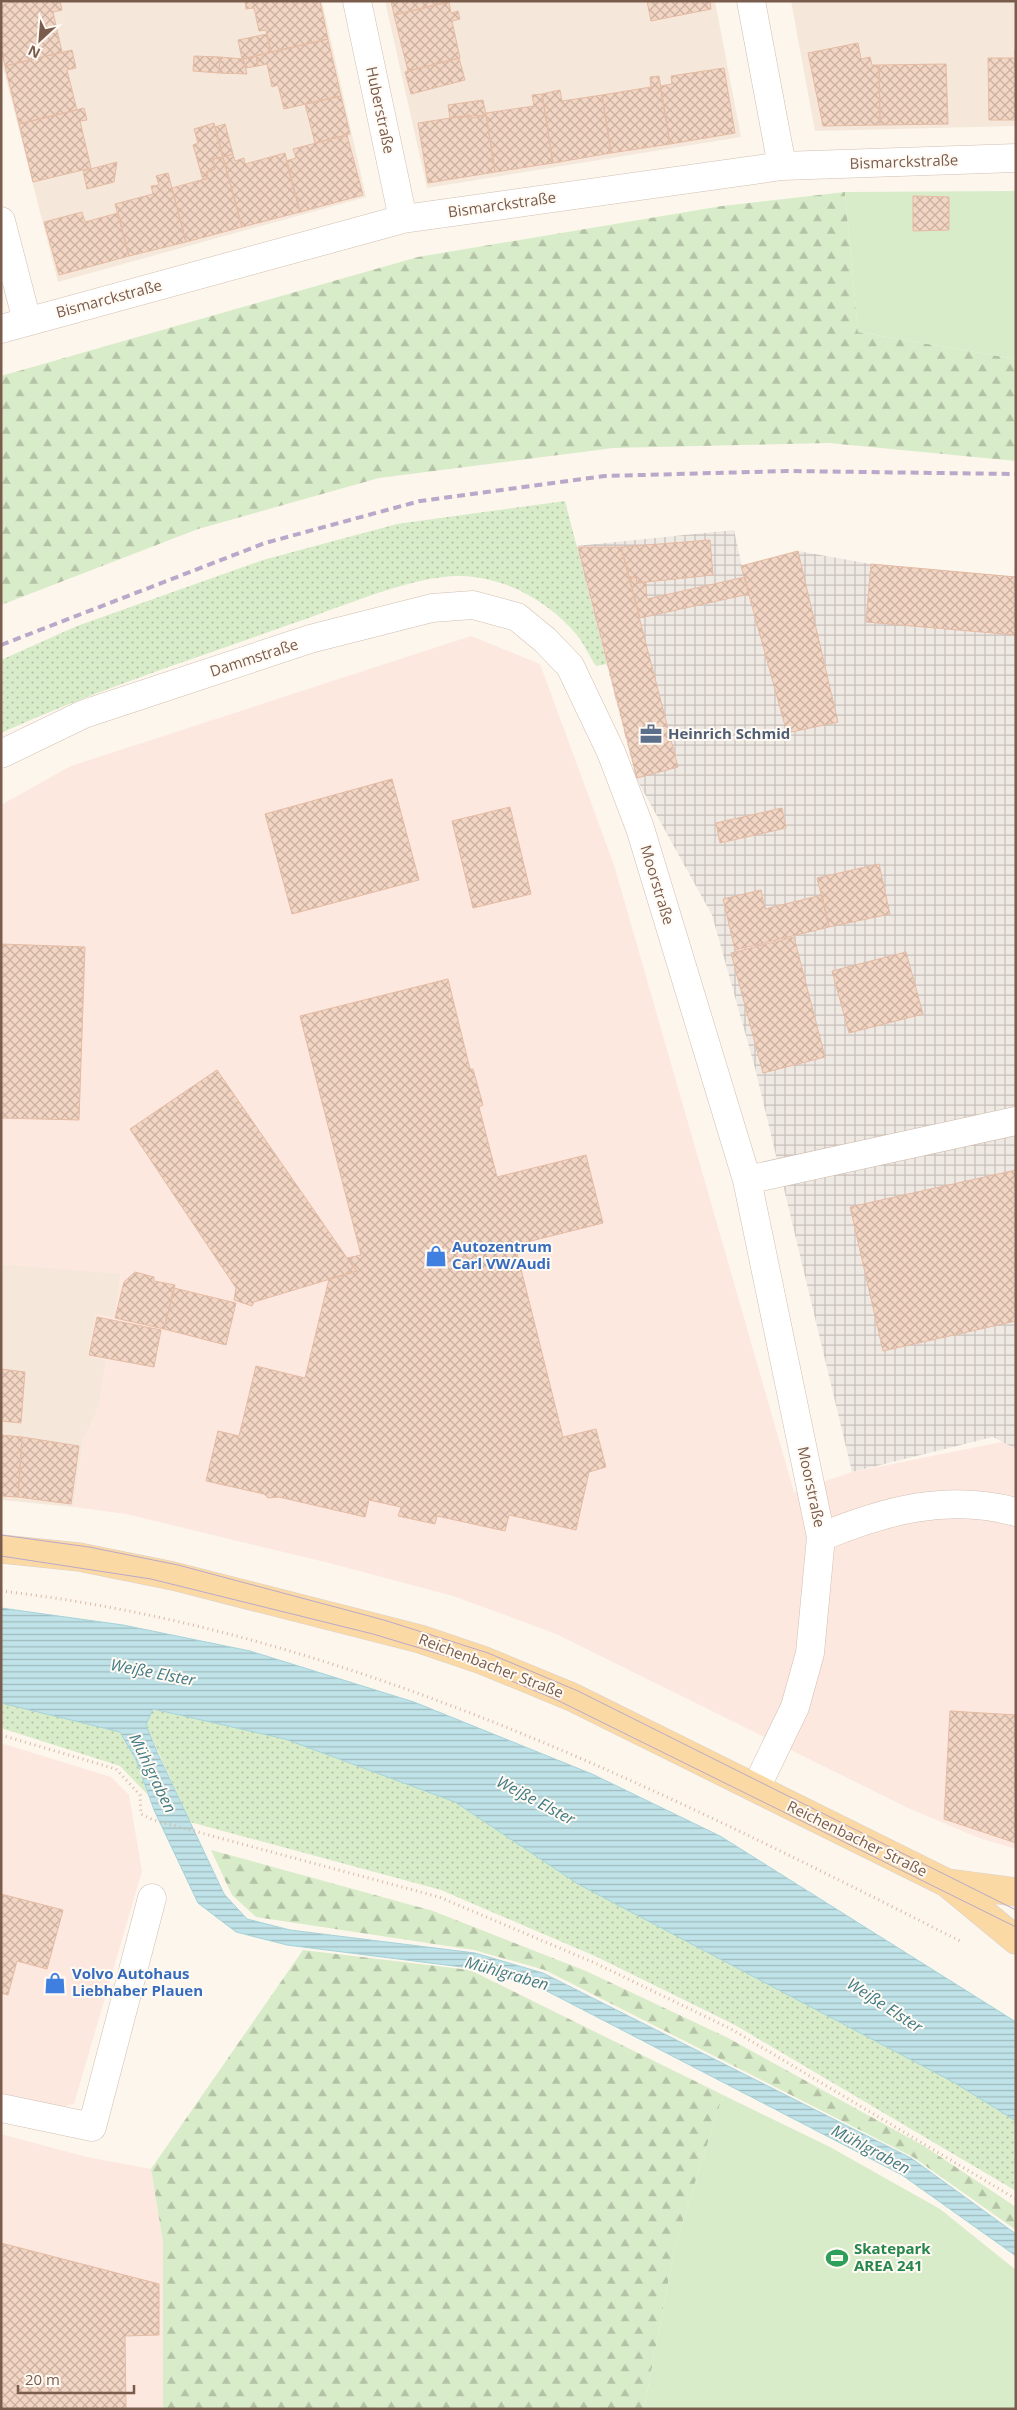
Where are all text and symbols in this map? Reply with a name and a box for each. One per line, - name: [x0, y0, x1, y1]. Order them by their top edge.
- north arrow: [15, 15, 65, 65]
- text: N: [25, 41, 43, 63]
- street label: Huberstraße: [362, 64, 400, 155]
- street label: Bismarckstraße: [849, 149, 959, 173]
- street label: Bismarckstraße: [447, 187, 557, 221]
- street label: Bismarckstraße: [54, 274, 164, 322]
- street label: Dammstraße: [207, 633, 300, 681]
- office icon: Heinrich Schmid: [638, 721, 664, 747]
- place label: Heinrich Schmid: [668, 723, 790, 743]
- street label: Moorstraße: [636, 842, 680, 927]
- place label: Autozentrum Carl VW/Audi: [452, 1236, 552, 1273]
- shop icon: Autozentrum Carl VW/Audi: [423, 1243, 449, 1269]
- street label: Moorstraße: [794, 1444, 830, 1529]
- street label: Reichenbacher Straße: [416, 1628, 567, 1702]
- water label: Weiße Elster: [109, 1653, 198, 1691]
- water label: Mühlgraben: [124, 1730, 182, 1816]
- water label: Weiße Elster: [493, 1770, 580, 1830]
- street label: Reichenbacher Straße: [784, 1795, 931, 1881]
- water label: Mühlgraben: [463, 1951, 551, 1995]
- place label: Volvo Autohaus Liebhaber Plauen: [72, 1963, 203, 2000]
- shop icon: Volvo Autohaus Liebhaber Plauen: [42, 1970, 68, 1996]
- water label: Weiße Elster: [843, 1972, 928, 2038]
- water label: Mühlgraben: [828, 2119, 914, 2179]
- place label: Skatepark AREA 241: [854, 2238, 931, 2275]
- sports icon: Skatepark AREA 241: [824, 2245, 850, 2271]
- scale bar: [18, 2362, 134, 2394]
- text: 20 m: [25, 2369, 60, 2389]

